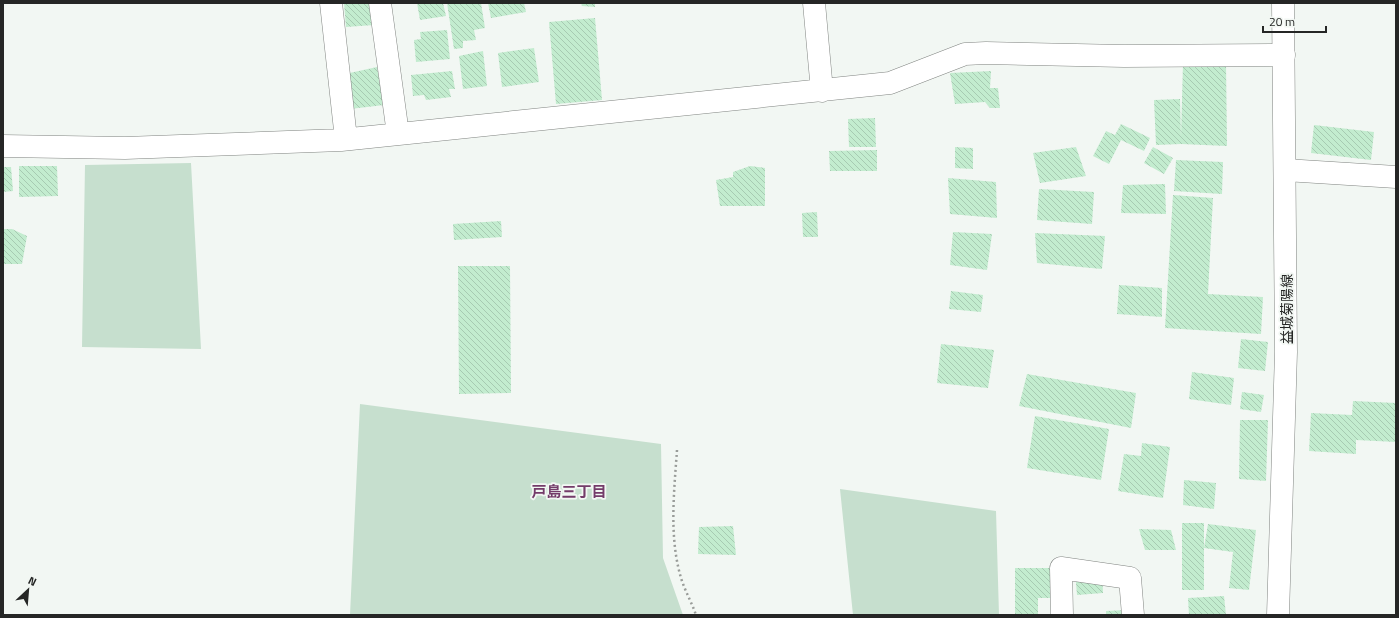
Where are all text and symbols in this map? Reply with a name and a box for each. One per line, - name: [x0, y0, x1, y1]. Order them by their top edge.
- scale bar: [1263, 8, 1326, 34]
- text: 20 m: [1269, 12, 1295, 31]
- street label: 益城菊陽線: [1276, 274, 1297, 344]
- district label: 戸島三丁目: [531, 480, 607, 503]
- north arrow: [8, 570, 48, 610]
- text: N: [25, 572, 39, 590]

